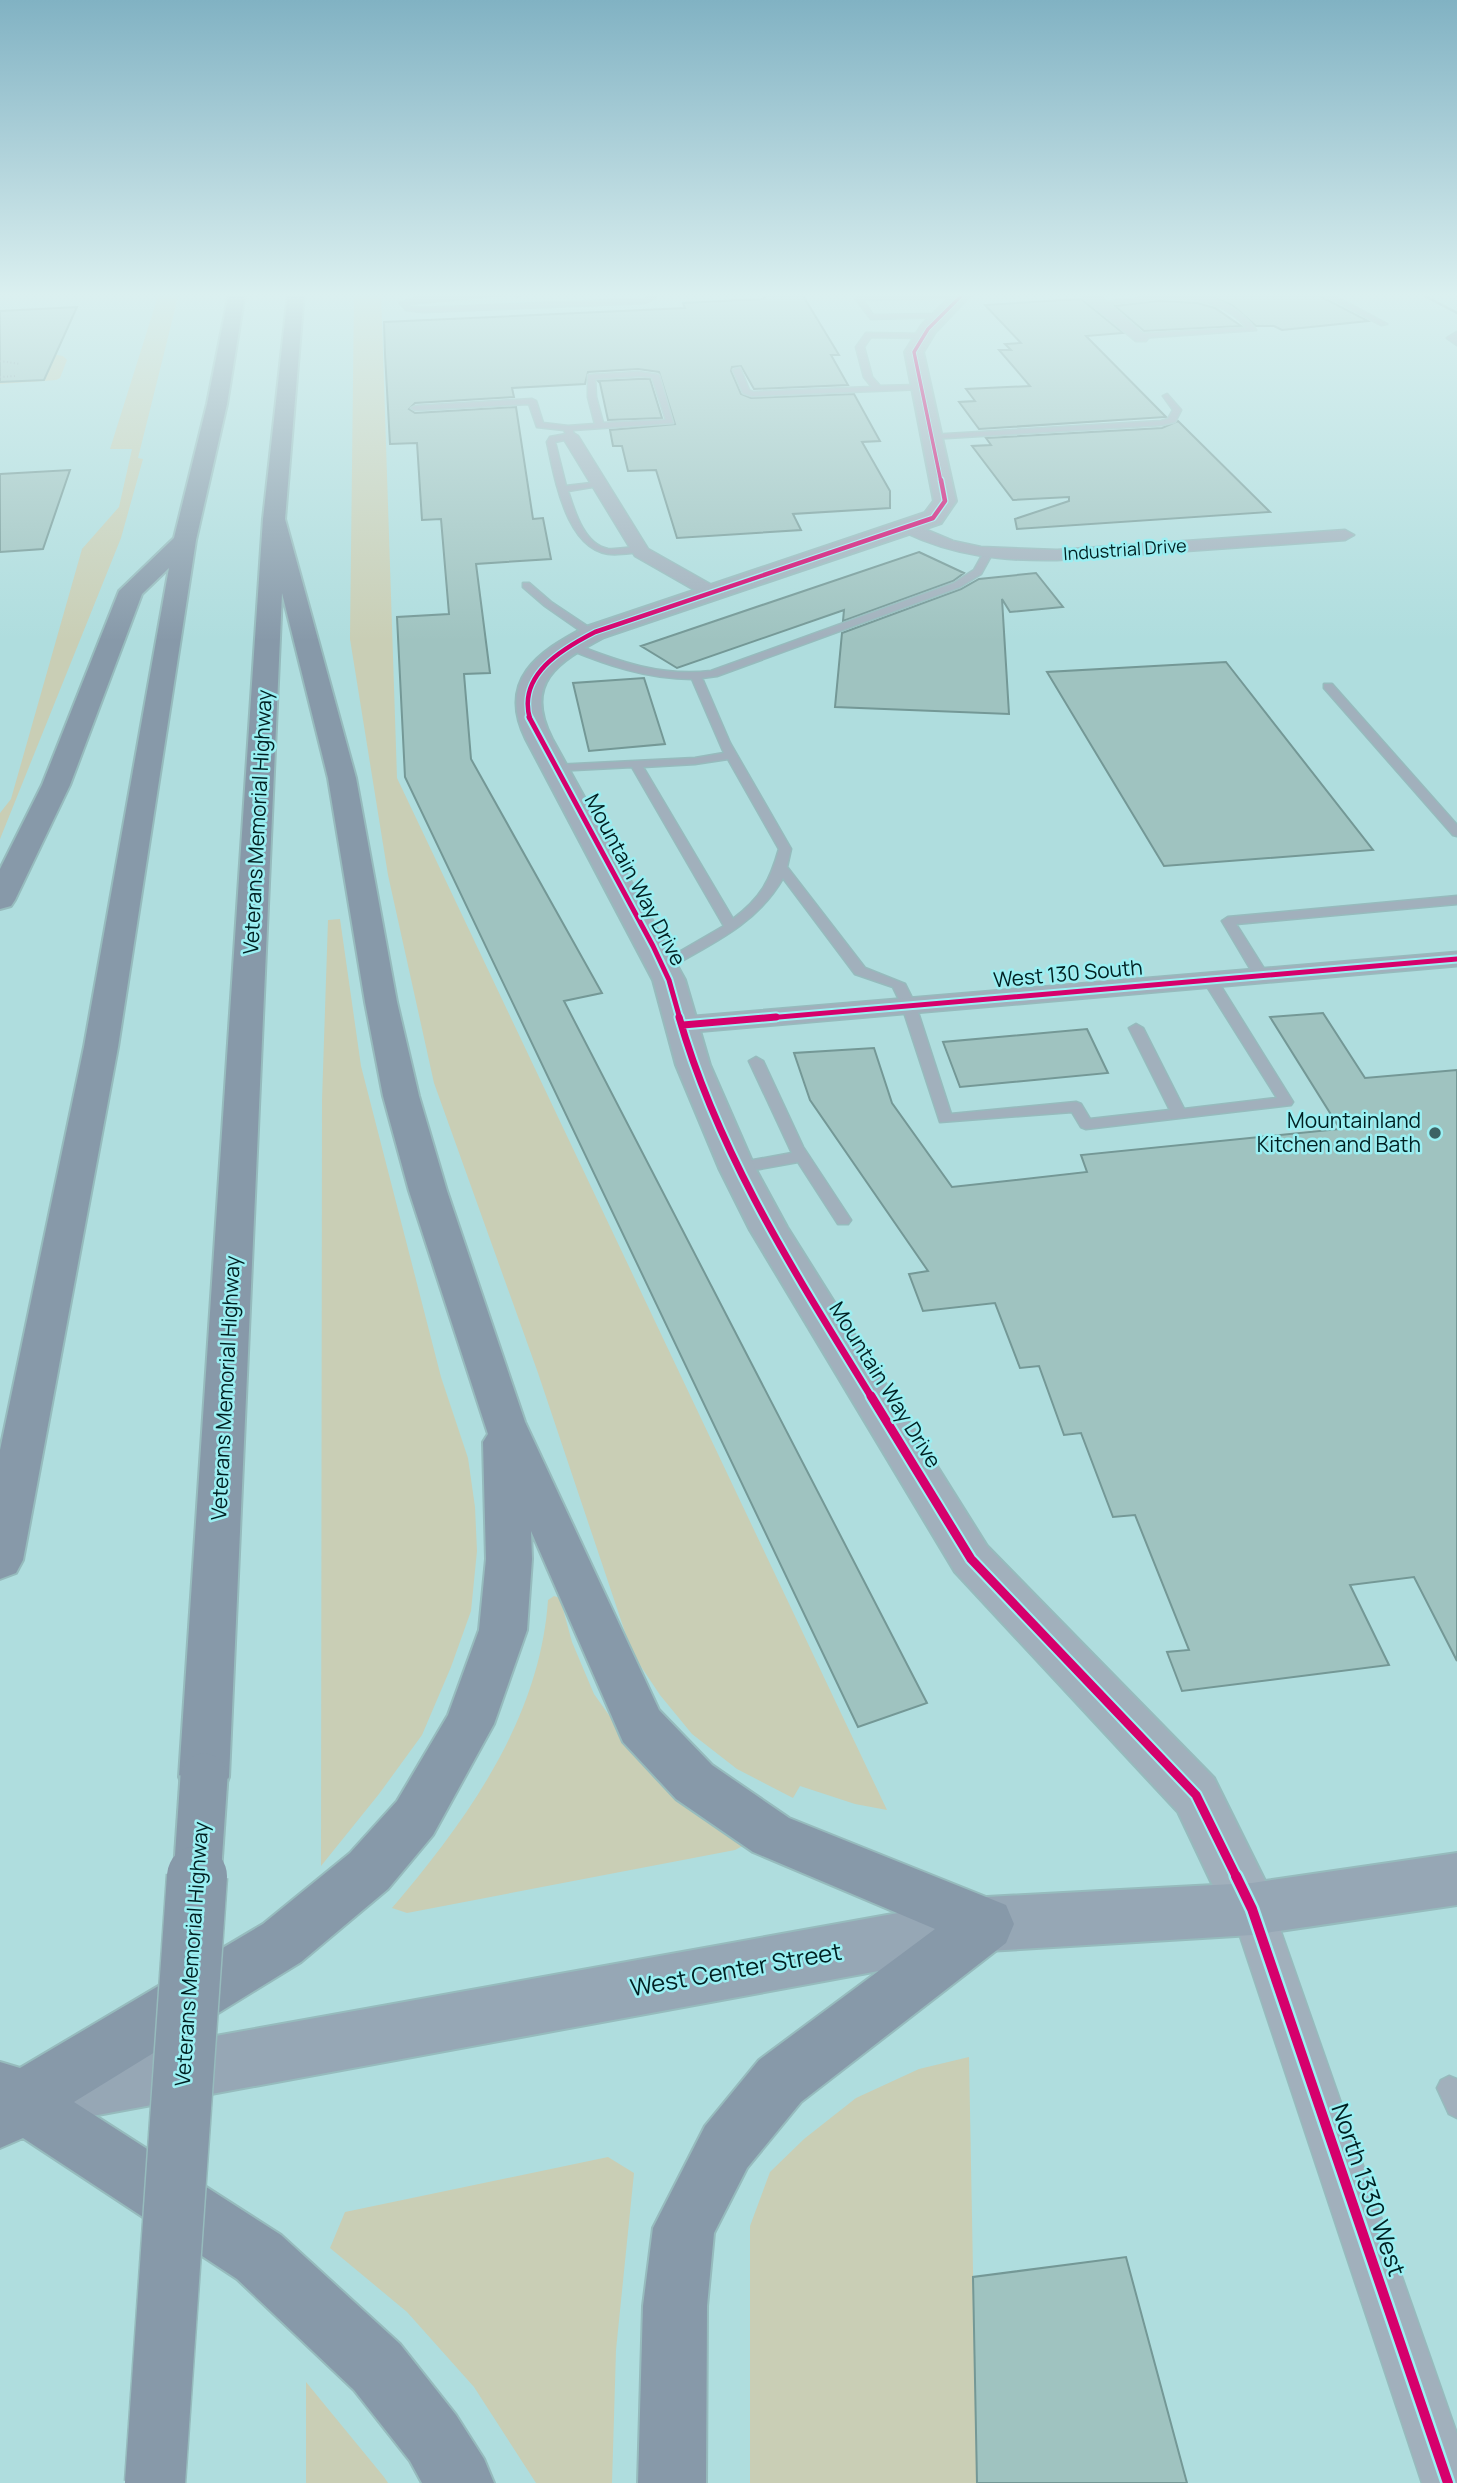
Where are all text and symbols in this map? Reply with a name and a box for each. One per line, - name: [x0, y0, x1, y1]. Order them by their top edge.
- street label: Industrial Drive: [1063, 533, 1187, 565]
- street label: Veterans Memorial Highway: [236, 689, 278, 955]
- street label: Mountain Way Drive: [579, 789, 693, 970]
- street label: West 130 South: [992, 953, 1144, 993]
- place label: Mountainland Kitchen and Bath: [1257, 1106, 1421, 1158]
- marker: Mountainland Kitchen and Bath: [1427, 1125, 1443, 1141]
- street label: Veterans Memorial Highway: [204, 1255, 246, 1521]
- street label: Mountain Way Drive: [823, 1296, 948, 1473]
- street label: Veterans Memorial Highway: [168, 1821, 214, 2087]
- street label: West Center Street: [627, 1934, 844, 2003]
- street label: North 1330 West: [1324, 2099, 1414, 2280]

